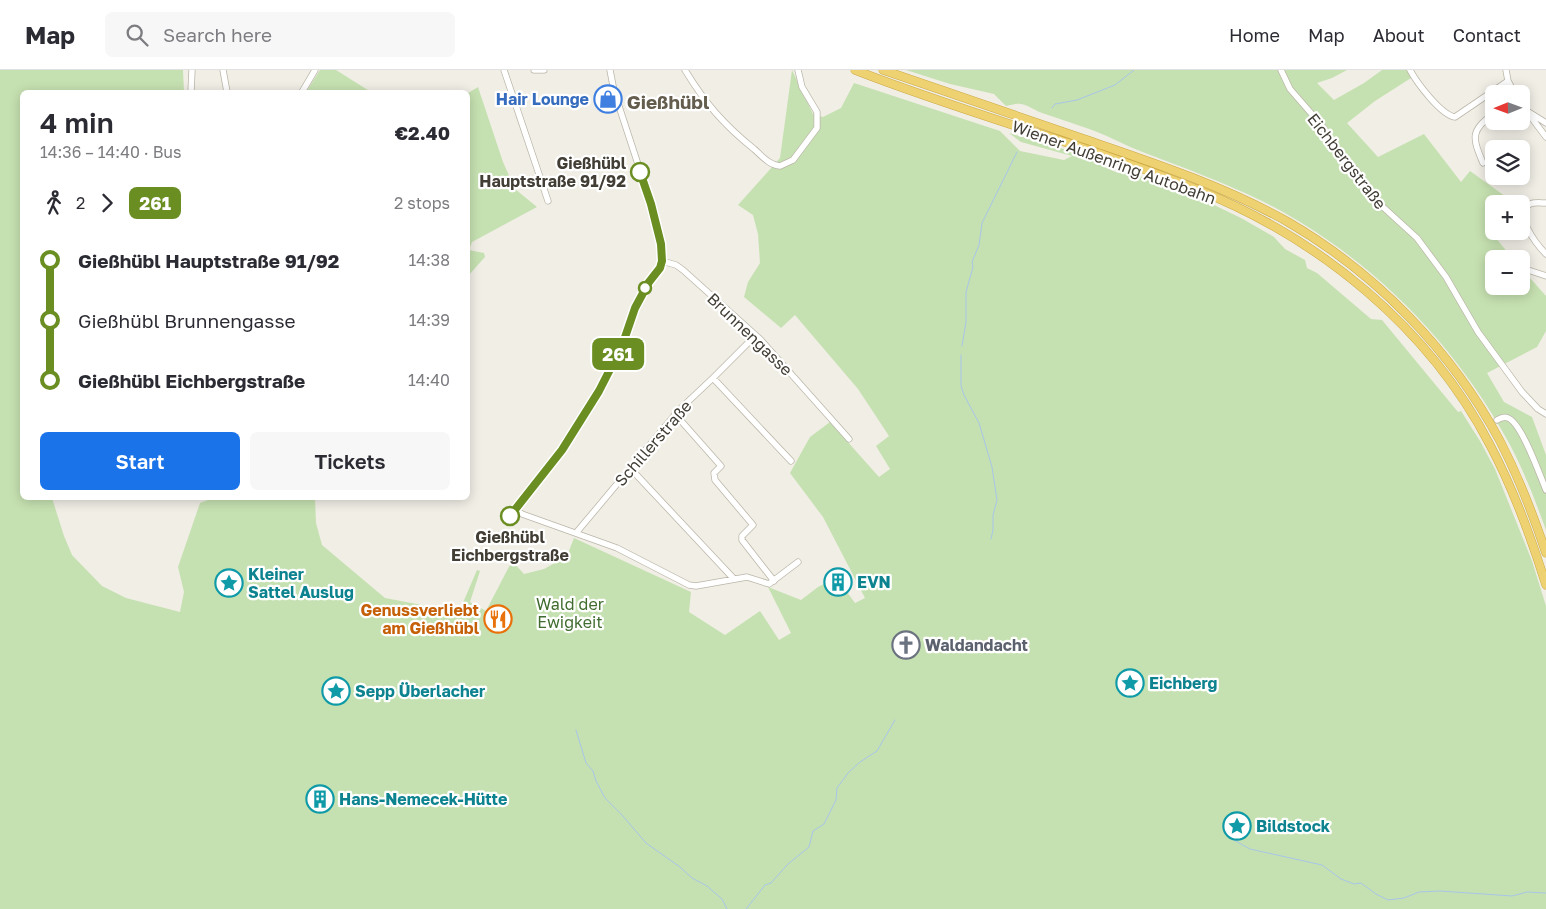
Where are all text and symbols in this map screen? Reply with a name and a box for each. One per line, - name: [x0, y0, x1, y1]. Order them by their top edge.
- search box: [105, 12, 455, 57]
- text: Map: [25, 20, 75, 49]
- icon: search: [123, 21, 151, 49]
- text: Search here: [163, 23, 272, 46]
- text: Home: [1229, 24, 1280, 46]
- text: Map: [1308, 24, 1345, 46]
- text: About: [1373, 24, 1425, 46]
- text: Contact: [1453, 24, 1521, 46]
- shop icon: Hair Lounge: [593, 84, 623, 114]
- north arrow: [1485, 85, 1530, 130]
- map controls: [1485, 85, 1530, 295]
- place label: Hair Lounge: [496, 89, 589, 109]
- district label: Gießhübl: [627, 90, 709, 113]
- text: 4 min: [40, 106, 114, 139]
- street label: Eichbergstraße: [1303, 109, 1391, 213]
- street label: Wiener Außenring Autobahn: [1009, 116, 1219, 208]
- text: €2.40: [395, 121, 450, 144]
- button: layers: [1485, 140, 1530, 185]
- text: 14:36 – 14:40 · Bus: [40, 142, 182, 162]
- place label: Gießhübl Hauptstraße 91/92: [479, 153, 627, 191]
- marker: Gießhübl Hauptstraße 91/92: [630, 162, 650, 182]
- icon: walk: [40, 189, 68, 217]
- icon: forward: [93, 189, 121, 217]
- text: 261: [139, 192, 171, 214]
- text: 2: [76, 193, 85, 213]
- text: 2 stops: [394, 193, 450, 213]
- button: +: [1485, 195, 1530, 240]
- text: Gießhübl Hauptstraße 91/92: [78, 249, 339, 272]
- text: 14:38: [409, 250, 450, 270]
- button: −: [1485, 250, 1530, 295]
- unlabelled marker: [638, 281, 652, 295]
- street label: Brunnengasse: [703, 288, 797, 380]
- text: Gießhübl Brunnengasse: [78, 309, 296, 332]
- text: 14:39: [409, 310, 450, 330]
- line badge: 261: [589, 338, 647, 370]
- text: 261: [602, 343, 634, 365]
- text: Gießhübl Eichbergstraße: [78, 369, 305, 392]
- text: 14:40: [408, 370, 450, 390]
- street label: Schillerstraße: [610, 396, 696, 490]
- button: Start: [40, 432, 240, 490]
- button: Tickets: [250, 432, 450, 490]
- marker: Gießhübl Eichbergstraße: [500, 506, 520, 526]
- place label: Gießhübl Eichbergstraße: [451, 527, 569, 565]
- place label: Kleiner Sattel Auslug: [248, 564, 354, 602]
- building icon: EVN: [823, 567, 853, 597]
- place icon: Kleiner Sattel Auslug: [214, 568, 244, 598]
- place label: EVN: [857, 572, 891, 592]
- park label: Wald der Ewigkeit: [536, 594, 604, 632]
- place label: Genussverliebt am Gießhübl: [361, 600, 480, 638]
- restaurant icon: Genussverliebt am Gießhübl: [483, 604, 513, 634]
- church icon: Waldandacht: [891, 630, 921, 660]
- place label: Waldandacht: [925, 635, 1028, 655]
- place icon: Eichberg: [1115, 668, 1145, 698]
- place label: Eichberg: [1149, 673, 1218, 693]
- place icon: Sepp Überlacher: [321, 676, 351, 706]
- place label: Sepp Überlacher: [355, 681, 485, 701]
- building icon: Hans-Nemecek-Hütte: [305, 784, 335, 814]
- place label: Hans-Nemecek-Hütte: [339, 789, 507, 809]
- place icon: Bildstock: [1222, 811, 1252, 841]
- place label: Bildstock: [1256, 816, 1331, 836]

